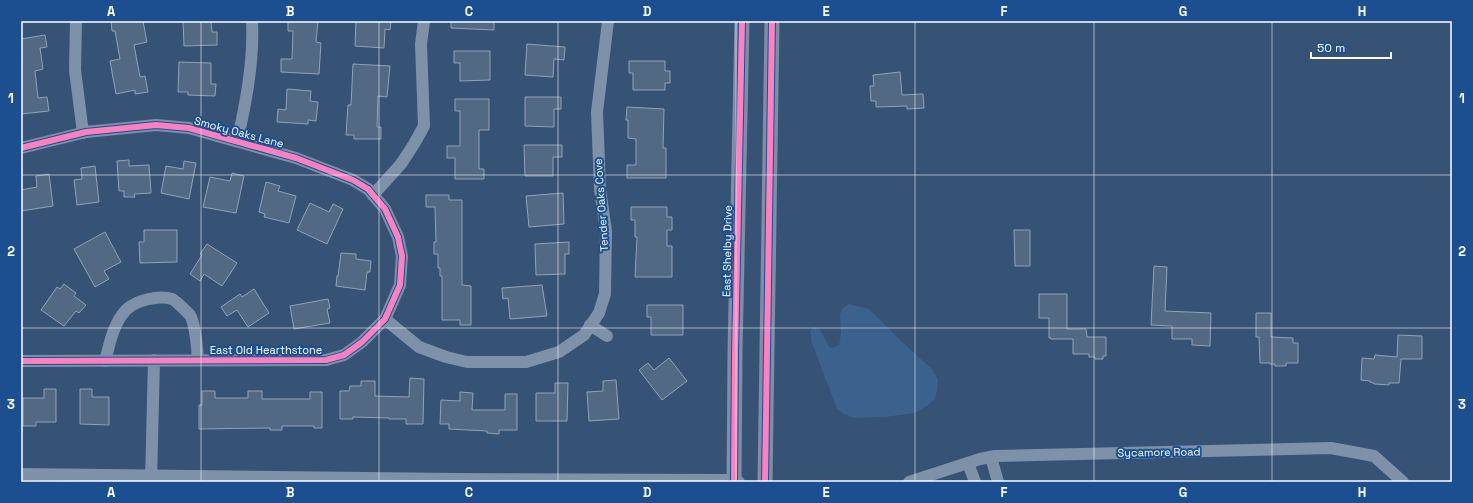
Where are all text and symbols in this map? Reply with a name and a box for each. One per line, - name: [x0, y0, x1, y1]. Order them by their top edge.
- text: A: [107, 3, 116, 20]
- text: B: [286, 3, 295, 20]
- text: C: [465, 3, 473, 20]
- text: D: [643, 3, 652, 20]
- text: E: [822, 3, 830, 20]
- text: F: [1001, 3, 1008, 20]
- text: G: [1179, 3, 1187, 20]
- text: H: [1358, 3, 1366, 20]
- scale bar: [1311, 34, 1391, 60]
- text: 50 m: [1317, 40, 1345, 56]
- text: 1: [8, 90, 14, 107]
- text: 1: [1459, 90, 1465, 107]
- street label: Smoky Oaks Lane: [193, 113, 285, 151]
- street label: Tender Oaks Cove: [591, 158, 611, 252]
- street label: East Shelby Drive: [719, 205, 735, 297]
- text: 2: [7, 243, 15, 260]
- text: 2: [1458, 243, 1466, 260]
- street label: East Old Hearthstone: [210, 343, 322, 357]
- text: 3: [7, 396, 15, 413]
- text: 3: [1458, 396, 1466, 413]
- street label: Sycamore Road: [1117, 444, 1201, 460]
- text: A: [107, 484, 116, 501]
- text: B: [286, 484, 295, 501]
- text: C: [465, 484, 473, 501]
- text: D: [643, 484, 652, 501]
- text: E: [822, 484, 830, 501]
- text: F: [1001, 484, 1008, 501]
- text: G: [1179, 484, 1187, 501]
- text: H: [1358, 484, 1366, 501]

